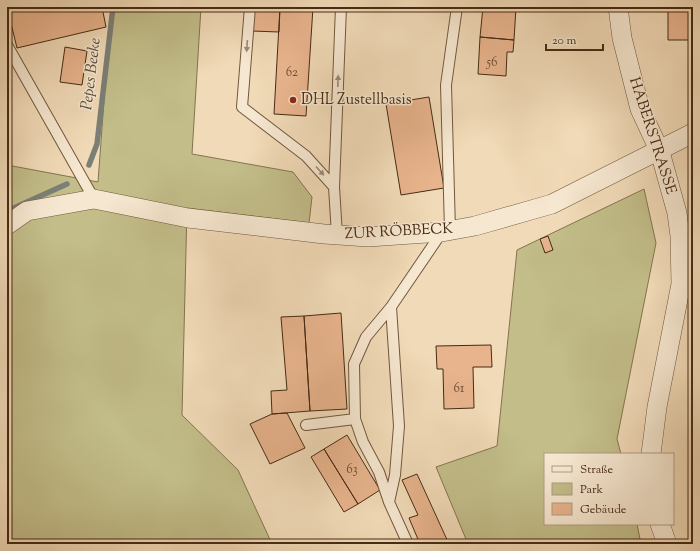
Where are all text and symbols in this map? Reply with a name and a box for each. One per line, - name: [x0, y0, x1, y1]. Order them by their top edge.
- scale bar: [546, 26, 603, 52]
- text: 20 m: [552, 32, 577, 50]
- water label: Pepes Beeke: [76, 37, 108, 111]
- one-way arrow: [243, 40, 250, 52]
- house number: 56: [486, 54, 497, 72]
- house number: 62: [286, 64, 298, 82]
- one-way arrow: [335, 74, 341, 87]
- street label: HABERSTRASSE: [623, 75, 681, 197]
- place label: DHL Zustellbasis: [301, 90, 412, 111]
- marker: DHL Zustellbasis: [288, 95, 298, 105]
- one-way arrow: [315, 166, 324, 176]
- street label: ZUR RÖBBECK: [344, 218, 454, 245]
- house number: 61: [454, 380, 465, 398]
- legend: [544, 453, 674, 525]
- house number: 63: [346, 461, 358, 479]
- text: Straße: [580, 461, 614, 479]
- text: Park: [580, 481, 603, 499]
- text: Gebäude: [580, 501, 627, 519]

